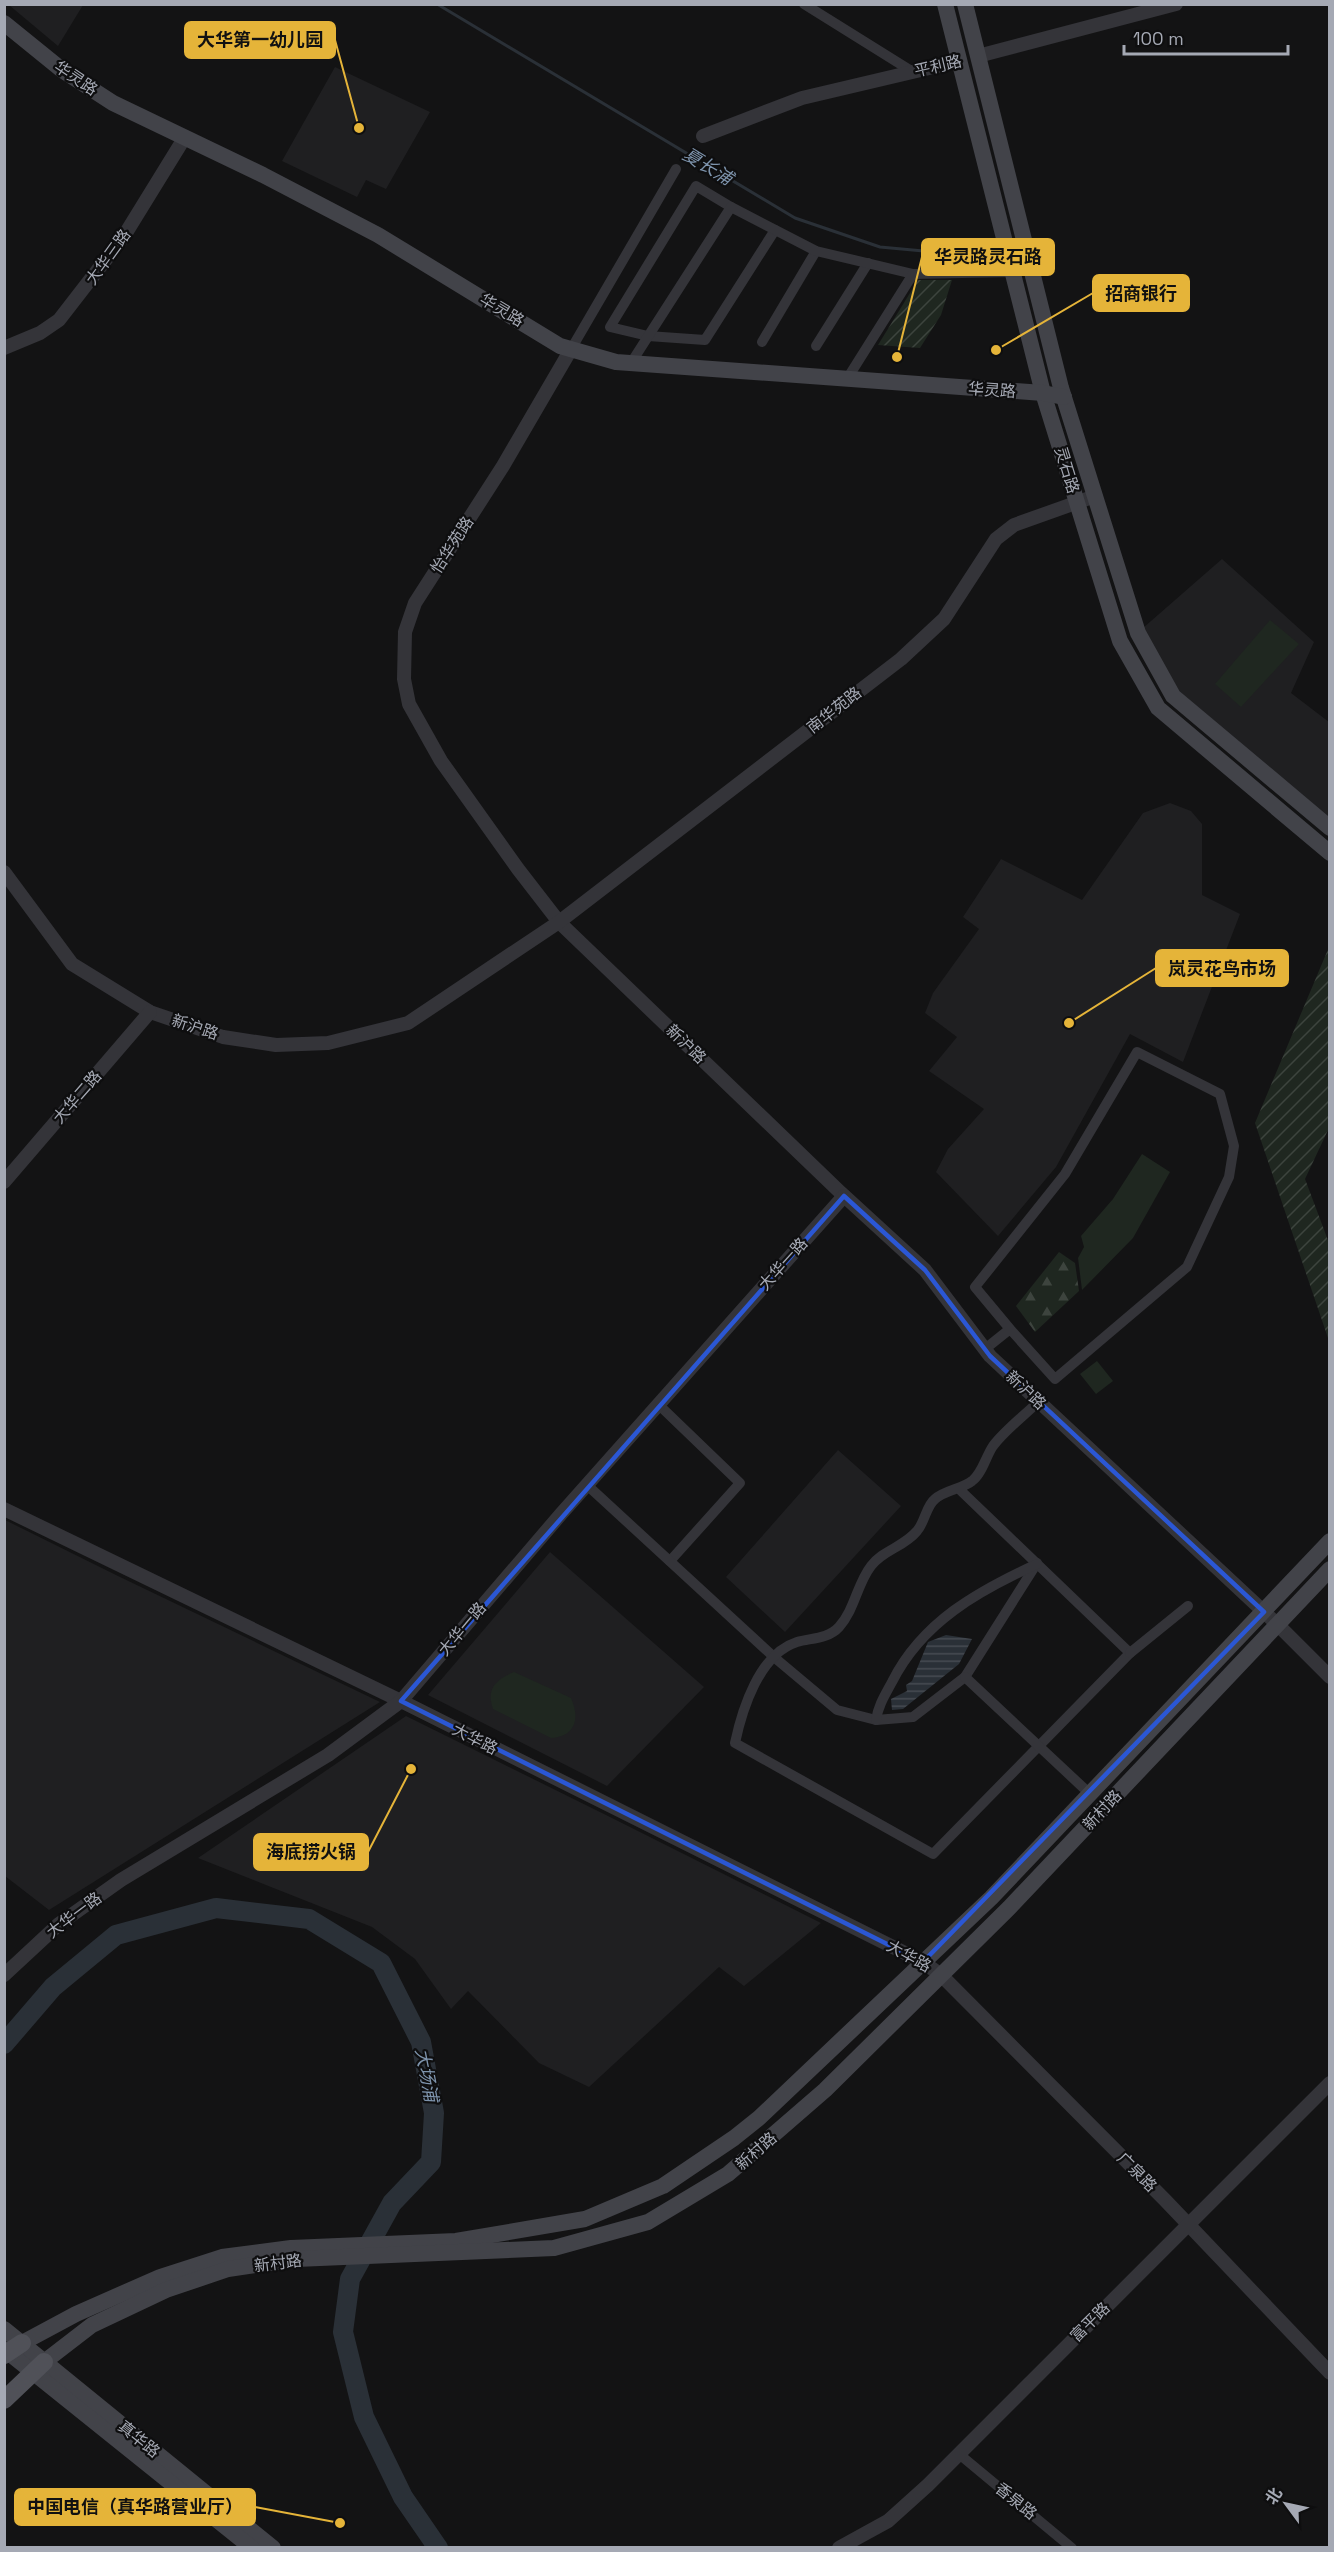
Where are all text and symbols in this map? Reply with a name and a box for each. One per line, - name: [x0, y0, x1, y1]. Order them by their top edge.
- scale bar: [1124, 18, 1288, 56]
- callout: 大华第一幼儿园: [185, 22, 335, 58]
- text: 100 m: [1133, 27, 1184, 50]
- text: 大华第一幼儿园: [197, 28, 323, 51]
- street label: 平利路: [912, 50, 964, 82]
- street label: 华灵路: [50, 56, 102, 100]
- water label: 夏长浦: [679, 142, 740, 191]
- street label: 大华三路: [81, 225, 135, 289]
- callout: 华灵路灵石路: [922, 239, 1054, 275]
- text: 华灵路灵石路: [934, 245, 1042, 268]
- callout: 招商银行: [1093, 275, 1189, 311]
- text: 招商银行: [1105, 282, 1177, 305]
- street label: 华灵路: [476, 289, 528, 331]
- street label: 华灵路: [967, 378, 1017, 402]
- street label: 灵石路: [1050, 444, 1084, 496]
- street label: 怡华苑路: [426, 512, 478, 578]
- street label: 南华苑路: [802, 682, 866, 738]
- callout: 岚灵花鸟市场: [1156, 950, 1288, 986]
- text: 岚灵花鸟市场: [1168, 957, 1276, 980]
- street label: 新沪路: [169, 1010, 221, 1044]
- street label: 新沪路: [661, 1020, 711, 1068]
- street label: 大华二路: [48, 1066, 106, 1128]
- street label: 大华一路: [754, 1233, 812, 1295]
- street label: 新沪路: [1001, 1366, 1051, 1414]
- street label: 大华一路: [433, 1598, 491, 1660]
- street label: 大华路: [449, 1719, 501, 1759]
- street label: 新村路: [1078, 1785, 1126, 1835]
- callout: 海底捞火锅: [254, 1834, 368, 1870]
- text: 海底捞火锅: [266, 1840, 356, 1863]
- street label: 大华一路: [42, 1887, 106, 1943]
- street label: 大华路: [883, 1935, 935, 1977]
- water label: 大场浦: [411, 2046, 444, 2107]
- street label: 新村路: [731, 2127, 781, 2175]
- street label: 广泉路: [1113, 2148, 1161, 2196]
- street label: 新村路: [253, 2250, 303, 2276]
- street label: 富平路: [1066, 2298, 1114, 2346]
- street label: 真华路: [114, 2416, 164, 2462]
- north arrow: [1256, 2474, 1316, 2534]
- street label: 香泉路: [991, 2478, 1041, 2524]
- text: 北: [1261, 2484, 1287, 2509]
- callout: 中国电信（真华路营业厅）: [15, 2489, 255, 2525]
- text: 中国电信（真华路营业厅）: [27, 2495, 243, 2518]

